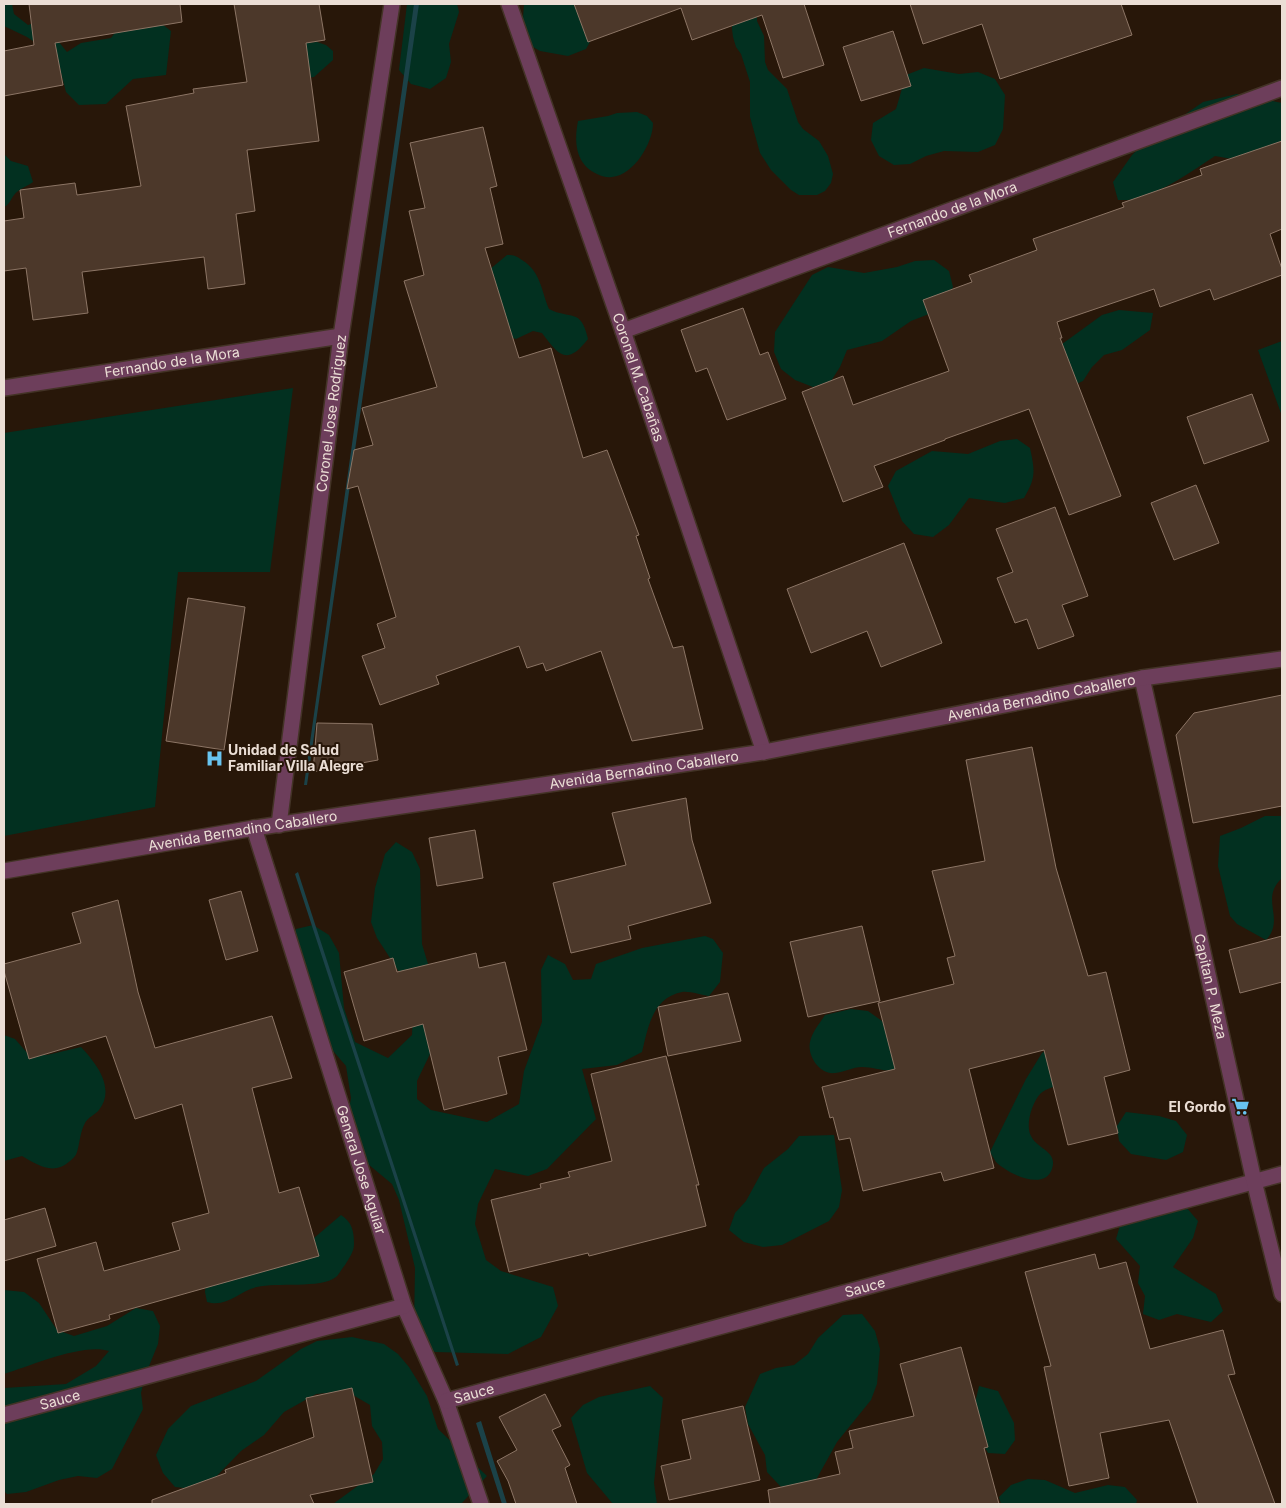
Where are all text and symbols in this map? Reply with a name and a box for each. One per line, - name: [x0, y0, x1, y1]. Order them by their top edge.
- street label: Fernando de la Mora: [885, 177, 1019, 241]
- street label: Coronel M. Cabañas: [609, 310, 668, 444]
- street label: Coronel Jose Rodriguez: [312, 333, 349, 493]
- street label: Fernando de la Mora: [103, 343, 241, 380]
- street label: Avenida Bernadino Caballero: [946, 670, 1137, 724]
- place label: Unidad de Salud Familiar Villa Alegre: [228, 741, 364, 774]
- street label: Avenida Bernadino Caballero: [548, 747, 740, 792]
- hospital icon: Unidad de Salud Familiar Villa Alegre: [204, 748, 224, 768]
- street label: Avenida Bernadino Caballero: [147, 807, 338, 854]
- street label: Capitan P. Meza: [1191, 932, 1231, 1041]
- supermarket icon: El Gordo: [1230, 1097, 1250, 1117]
- place label: El Gordo: [1169, 1098, 1226, 1115]
- street label: General Jose Aguiar: [333, 1103, 390, 1236]
- street label: Sauce: [843, 1273, 887, 1300]
- street label: Sauce: [452, 1379, 496, 1407]
- street label: Sauce: [38, 1386, 82, 1413]

